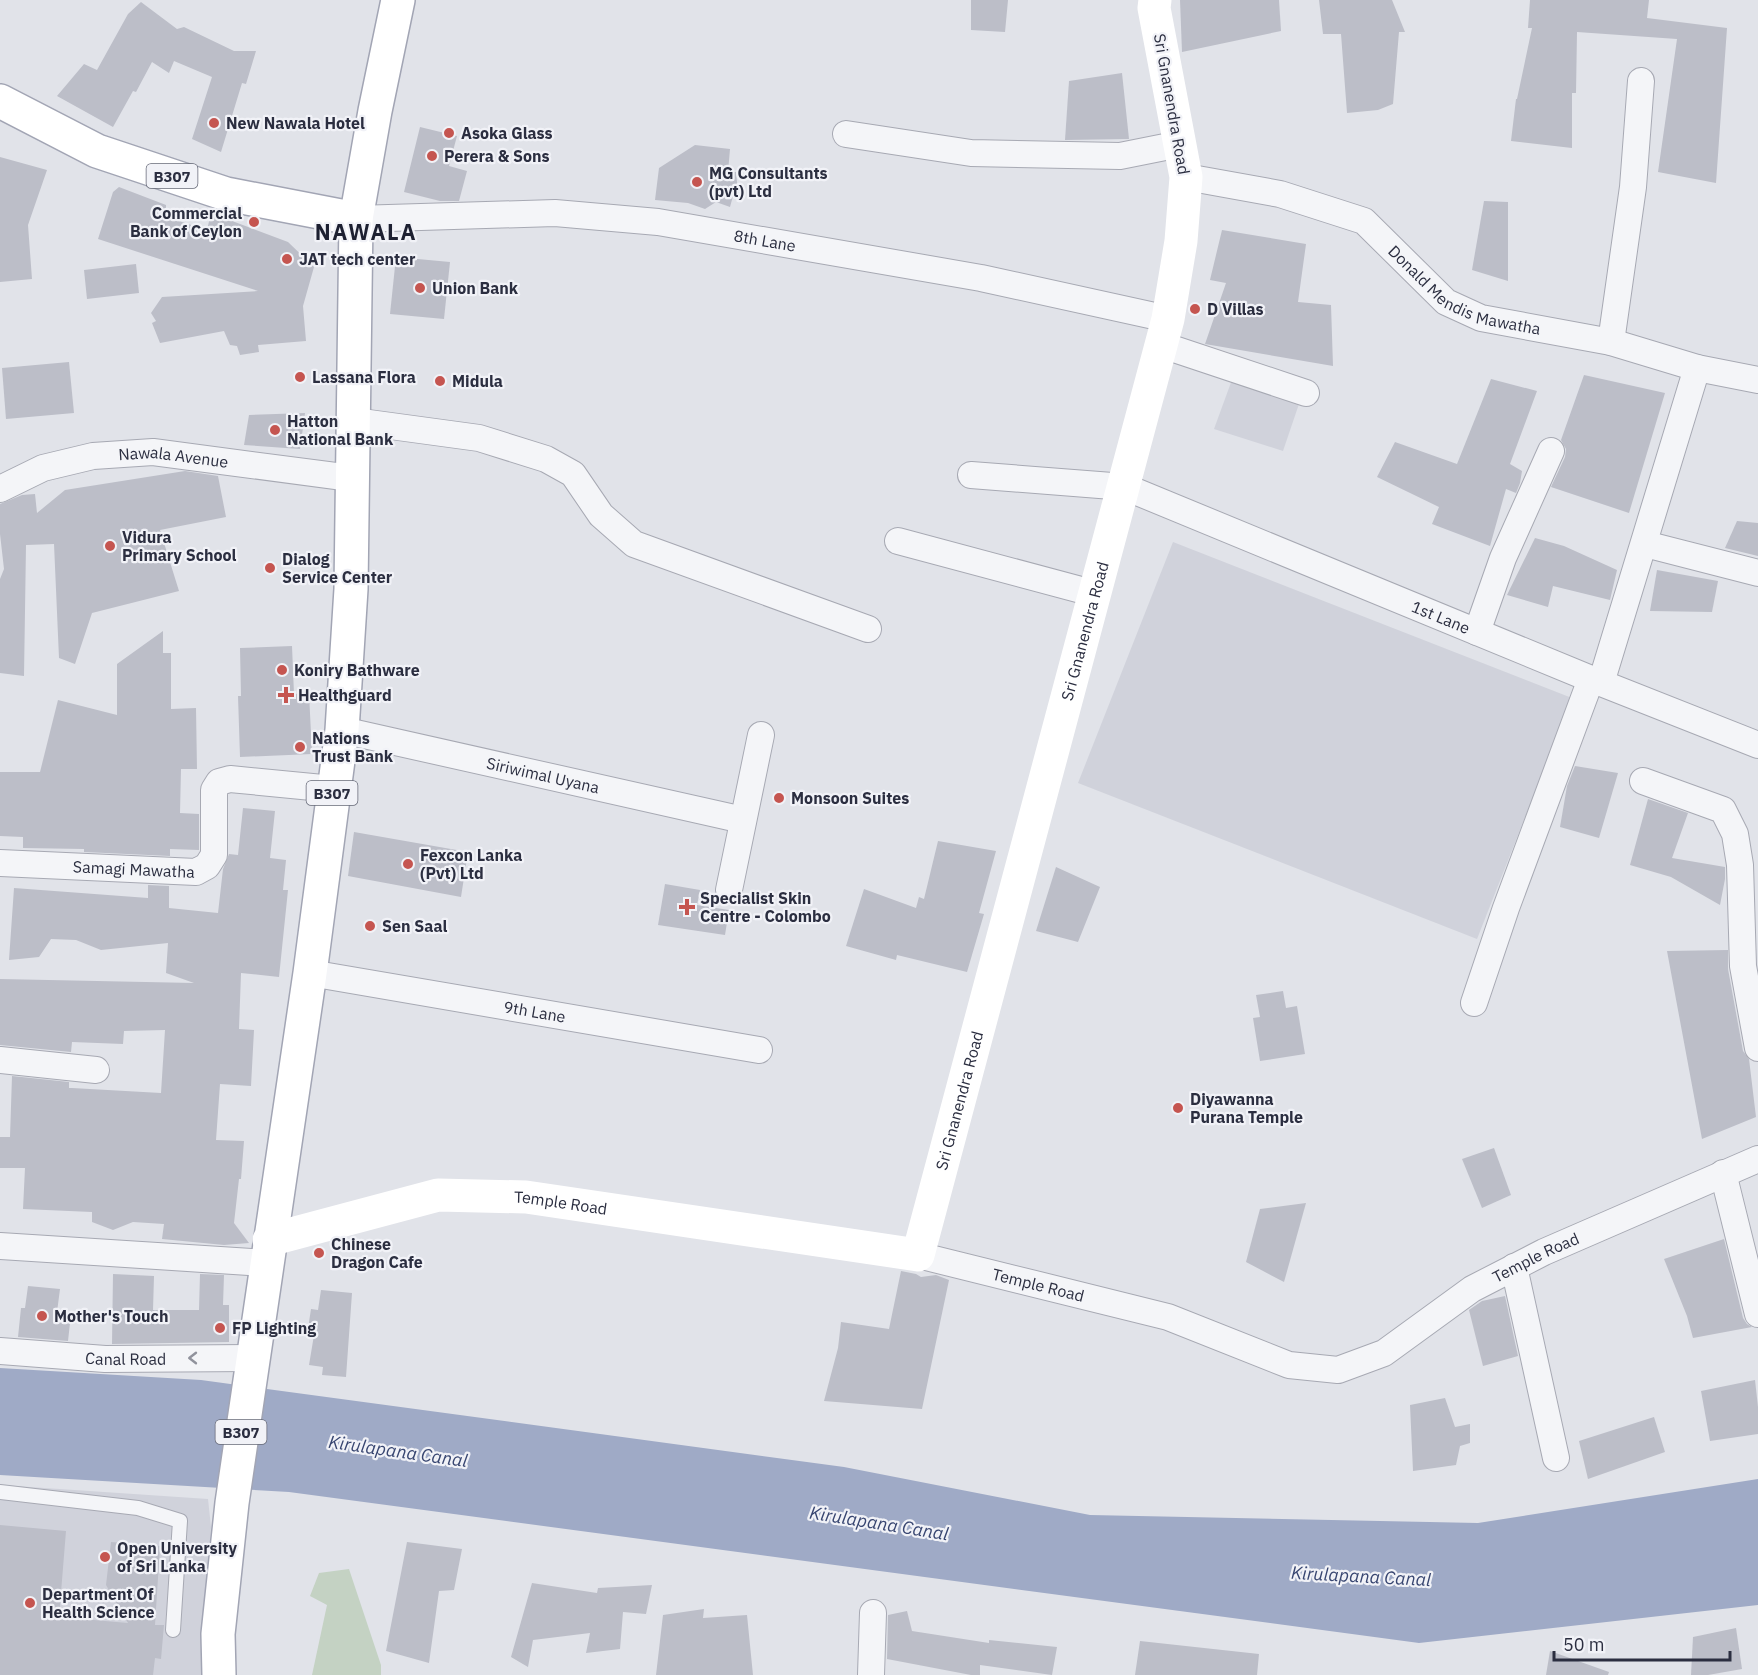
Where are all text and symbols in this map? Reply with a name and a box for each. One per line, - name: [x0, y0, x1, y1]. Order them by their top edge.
- street label: Sri Gnanendra Road: [1150, 32, 1194, 176]
- place label: New Nawala Hotel: [226, 113, 365, 133]
- marker: New Nawala Hotel: [207, 116, 221, 130]
- place label: Asoka Glass: [461, 123, 553, 143]
- marker: Asoka Glass: [442, 126, 456, 140]
- place label: Perera & Sons: [444, 146, 550, 166]
- marker: Perera & Sons: [425, 149, 439, 163]
- place label: MG Consultants (pvt) Ltd: [709, 163, 828, 201]
- road number: B307: [146, 164, 198, 188]
- marker: MG Consultants (pvt) Ltd: [690, 175, 704, 189]
- place label: Commercial Bank of Ceylon: [130, 203, 242, 241]
- marker: Commercial Bank of Ceylon: [247, 215, 261, 229]
- district label: NAWALA: [315, 217, 417, 246]
- street label: 8th Lane: [732, 225, 798, 256]
- street label: Donald Mendis Mawatha: [1384, 241, 1543, 339]
- place label: JAT tech center: [299, 249, 416, 269]
- marker: JAT tech center: [280, 252, 294, 266]
- place label: Union Bank: [432, 278, 519, 298]
- marker: Union Bank: [413, 281, 427, 295]
- place label: D Villas: [1207, 299, 1264, 319]
- marker: D Villas: [1188, 302, 1202, 316]
- place label: Lassana Flora: [312, 367, 416, 387]
- marker: Lassana Flora: [293, 370, 307, 384]
- place label: Midula: [452, 371, 503, 391]
- marker: Midula: [433, 374, 447, 388]
- place label: Hatton National Bank: [287, 411, 394, 449]
- marker: Hatton National Bank: [268, 423, 282, 437]
- street label: Nawala Avenue: [118, 442, 230, 472]
- place label: Vidura Primary School: [122, 527, 237, 565]
- marker: Vidura Primary School: [103, 539, 117, 553]
- place label: Dialog Service Center: [282, 549, 393, 587]
- street label: Sri Gnanendra Road: [1057, 559, 1113, 703]
- marker: Dialog Service Center: [263, 561, 277, 575]
- street label: 1st Lane: [1409, 596, 1473, 638]
- place label: Koniry Bathware: [294, 660, 420, 680]
- marker: Koniry Bathware: [275, 663, 289, 677]
- place label: Healthguard: [298, 685, 392, 705]
- marker: Healthguard: [279, 688, 293, 702]
- place label: Nations Trust Bank: [312, 728, 394, 766]
- marker: Nations Trust Bank: [293, 740, 307, 754]
- street label: Siriwimal Uyana: [485, 753, 602, 798]
- road number: B307: [306, 781, 358, 805]
- place label: Monsoon Suites: [791, 788, 909, 808]
- marker: Monsoon Suites: [772, 791, 786, 805]
- place label: Fexcon Lanka (Pvt) Ltd: [420, 845, 522, 883]
- street label: Samagi Mawatha: [72, 856, 196, 882]
- marker: Fexcon Lanka (Pvt) Ltd: [401, 857, 415, 871]
- place label: Specialist Skin Centre - Colombo: [700, 888, 831, 926]
- marker: Specialist Skin Centre - Colombo: [678, 898, 696, 916]
- place label: Sen Saal: [382, 916, 447, 936]
- marker: Sen Saal: [363, 919, 377, 933]
- street label: 9th Lane: [502, 996, 567, 1027]
- street label: Sri Gnanendra Road: [931, 1029, 987, 1172]
- place label: Diyawanna Purana Temple: [1190, 1089, 1303, 1127]
- marker: Diyawanna Purana Temple: [1171, 1101, 1185, 1115]
- street label: Temple Road: [514, 1187, 609, 1219]
- street label: Temple Road: [1489, 1228, 1582, 1287]
- place label: Chinese Dragon Cafe: [331, 1234, 423, 1272]
- marker: Chinese Dragon Cafe: [312, 1246, 326, 1260]
- street label: Temple Road: [990, 1264, 1086, 1306]
- place label: Mother's Touch: [54, 1306, 168, 1326]
- marker: Mother's Touch: [35, 1309, 49, 1323]
- place label: FP Lighting: [232, 1318, 316, 1338]
- marker: FP Lighting: [213, 1321, 227, 1335]
- street label: Canal Road: [84, 1348, 166, 1369]
- one-way arrow: [189, 1352, 198, 1364]
- road number: B307: [216, 1420, 266, 1444]
- water label: Kirulapana Canal: [327, 1430, 469, 1472]
- water label: Kirulapana Canal: [808, 1501, 950, 1545]
- place label: Open University of Sri Lanka: [117, 1538, 237, 1576]
- marker: Open University of Sri Lanka: [98, 1550, 112, 1564]
- water label: Kirulapana Canal: [1290, 1561, 1432, 1591]
- place label: Department Of Health Science: [42, 1584, 154, 1622]
- marker: Department Of Health Science: [23, 1596, 37, 1610]
- scale bar: [1554, 1624, 1730, 1662]
- text: 50 m: [1563, 1633, 1605, 1656]

